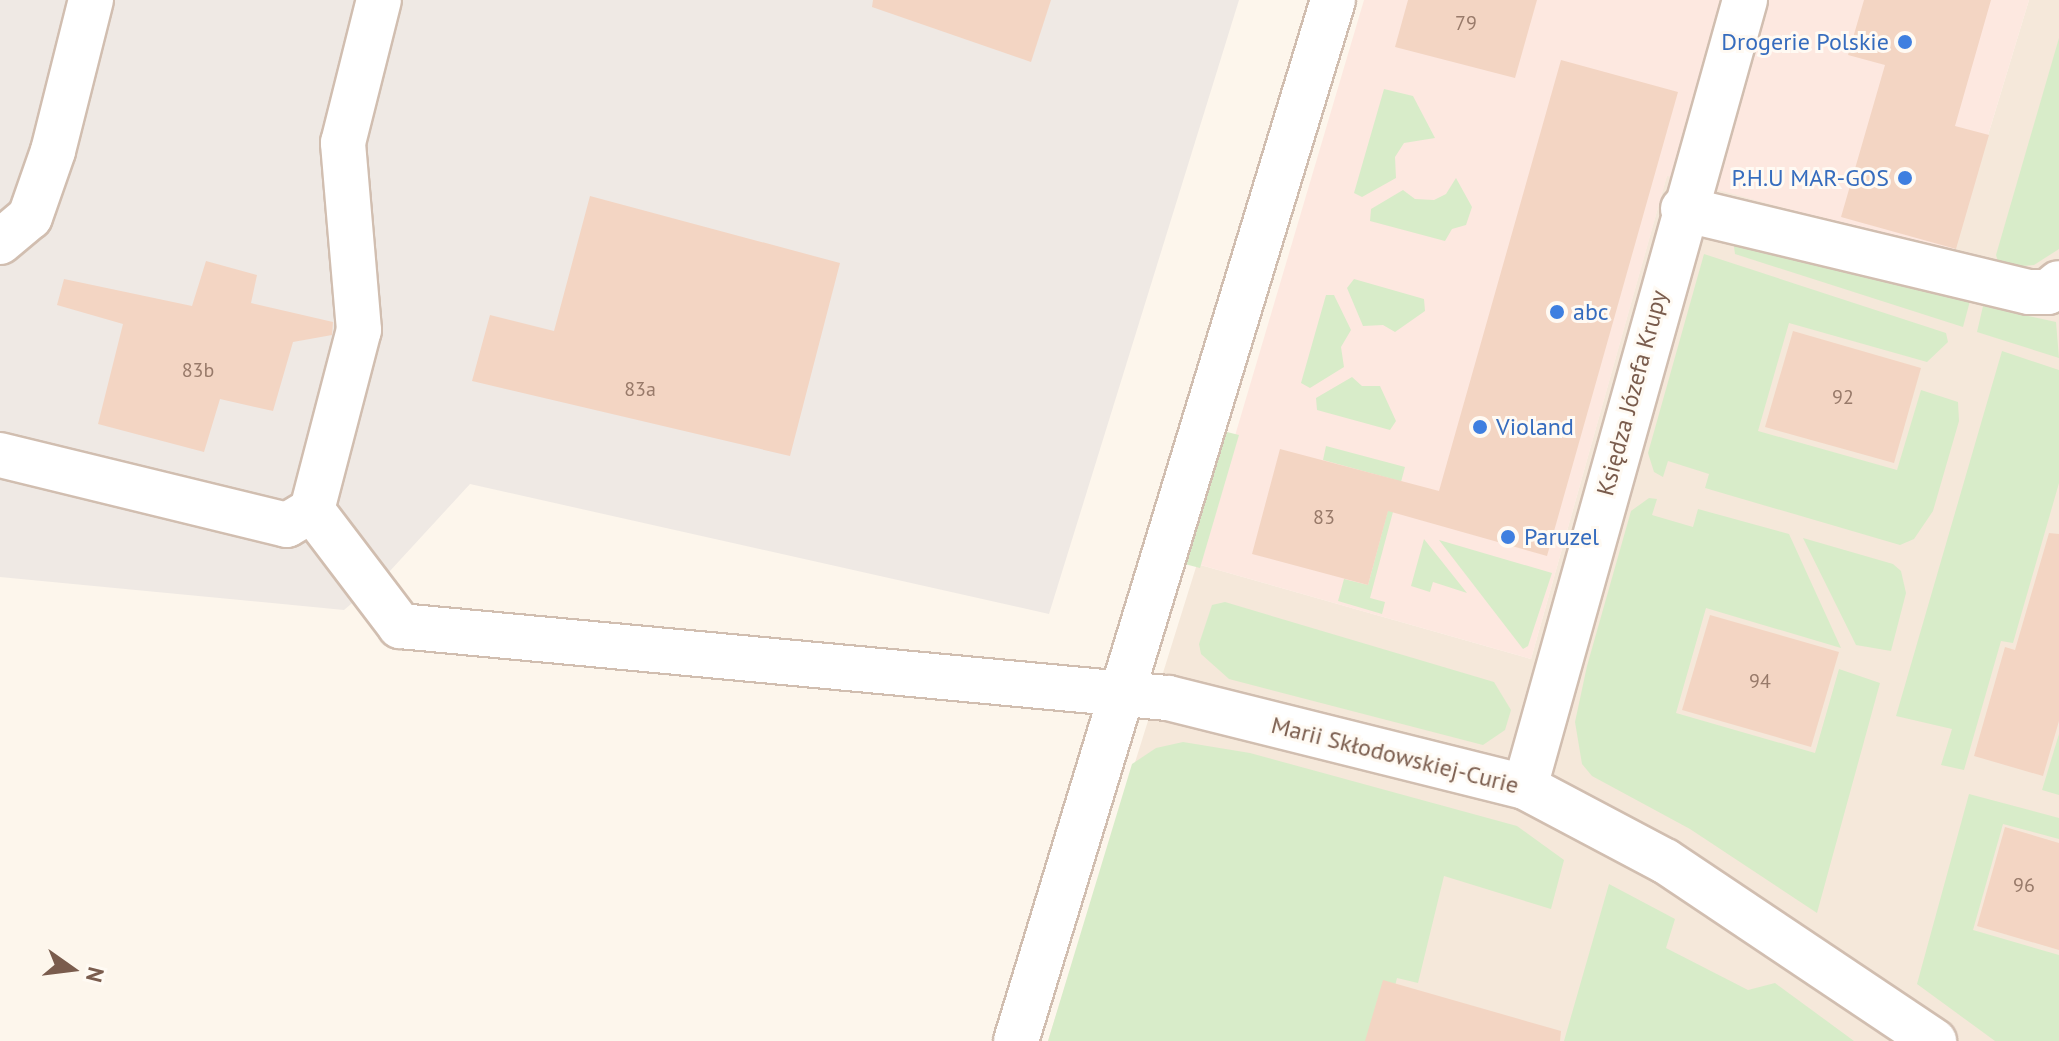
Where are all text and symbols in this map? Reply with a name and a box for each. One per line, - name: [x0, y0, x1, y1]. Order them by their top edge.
- house number: 79: [1455, 11, 1477, 35]
- place label: Drogerie Polskie: [1721, 28, 1889, 56]
- marker: Drogerie Polskie: [1896, 33, 1914, 51]
- place label: P.H.U MAR-GOS: [1731, 164, 1889, 192]
- marker: P.H.U MAR-GOS: [1896, 169, 1914, 187]
- street label: Księdza Józefa Krupy: [1591, 287, 1673, 499]
- place label: abc: [1573, 298, 1609, 326]
- marker: abc: [1548, 303, 1566, 321]
- house number: 83b: [182, 358, 214, 382]
- house number: 83a: [624, 377, 656, 401]
- house number: 92: [1832, 385, 1854, 409]
- place label: Violand: [1496, 413, 1574, 441]
- marker: Violand: [1471, 418, 1489, 436]
- house number: 83: [1313, 505, 1335, 529]
- place label: Paruzel: [1524, 523, 1599, 551]
- marker: Paruzel: [1499, 528, 1517, 546]
- house number: 94: [1749, 669, 1771, 693]
- street label: Marii Skłodowskiej-Curie: [1268, 710, 1522, 800]
- house number: 96: [2013, 873, 2035, 897]
- north arrow: [32, 929, 112, 1009]
- text: N: [80, 964, 111, 985]

